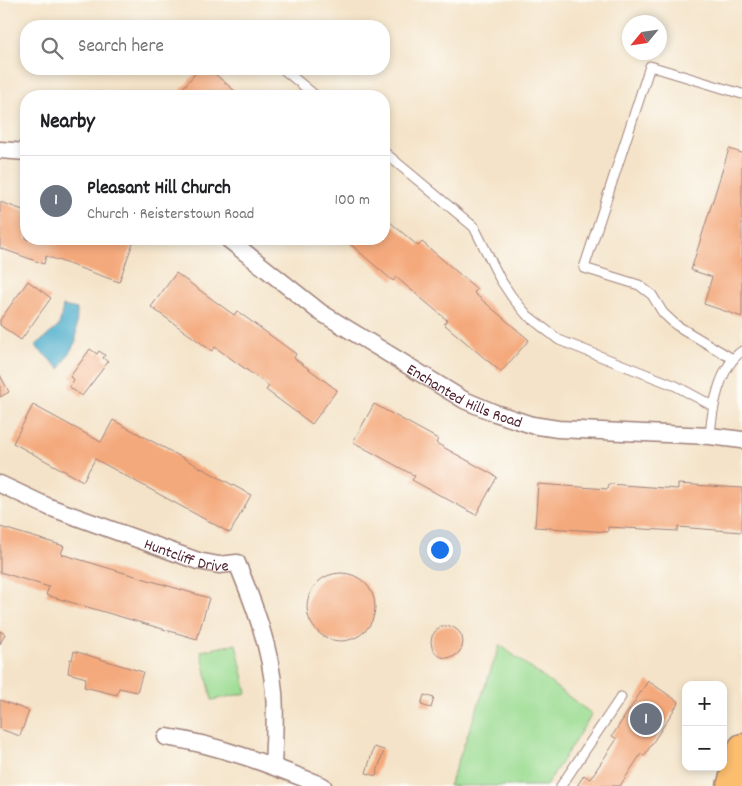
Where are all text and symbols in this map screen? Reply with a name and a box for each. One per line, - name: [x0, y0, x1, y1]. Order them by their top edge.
- north arrow: [622, 15, 667, 60]
- search box: [20, 20, 390, 75]
- icon: search: [38, 34, 66, 62]
- text: Search here: [78, 34, 164, 61]
- text: Nearby: [40, 108, 95, 138]
- text: Pleasant Hill Church: [87, 176, 231, 203]
- text: 1: [54, 189, 58, 212]
- text: 100 m: [334, 189, 370, 212]
- text: Church · Reisterstown Road: [87, 203, 254, 226]
- street label: Enchanted Hills Road: [402, 359, 525, 435]
- street label: Huntcliff Drive: [140, 533, 230, 579]
- your location: [427, 537, 453, 563]
- map controls: [682, 681, 727, 771]
- button: +: [682, 681, 727, 726]
- pin: 1: [630, 700, 662, 738]
- button: −: [682, 726, 727, 771]

